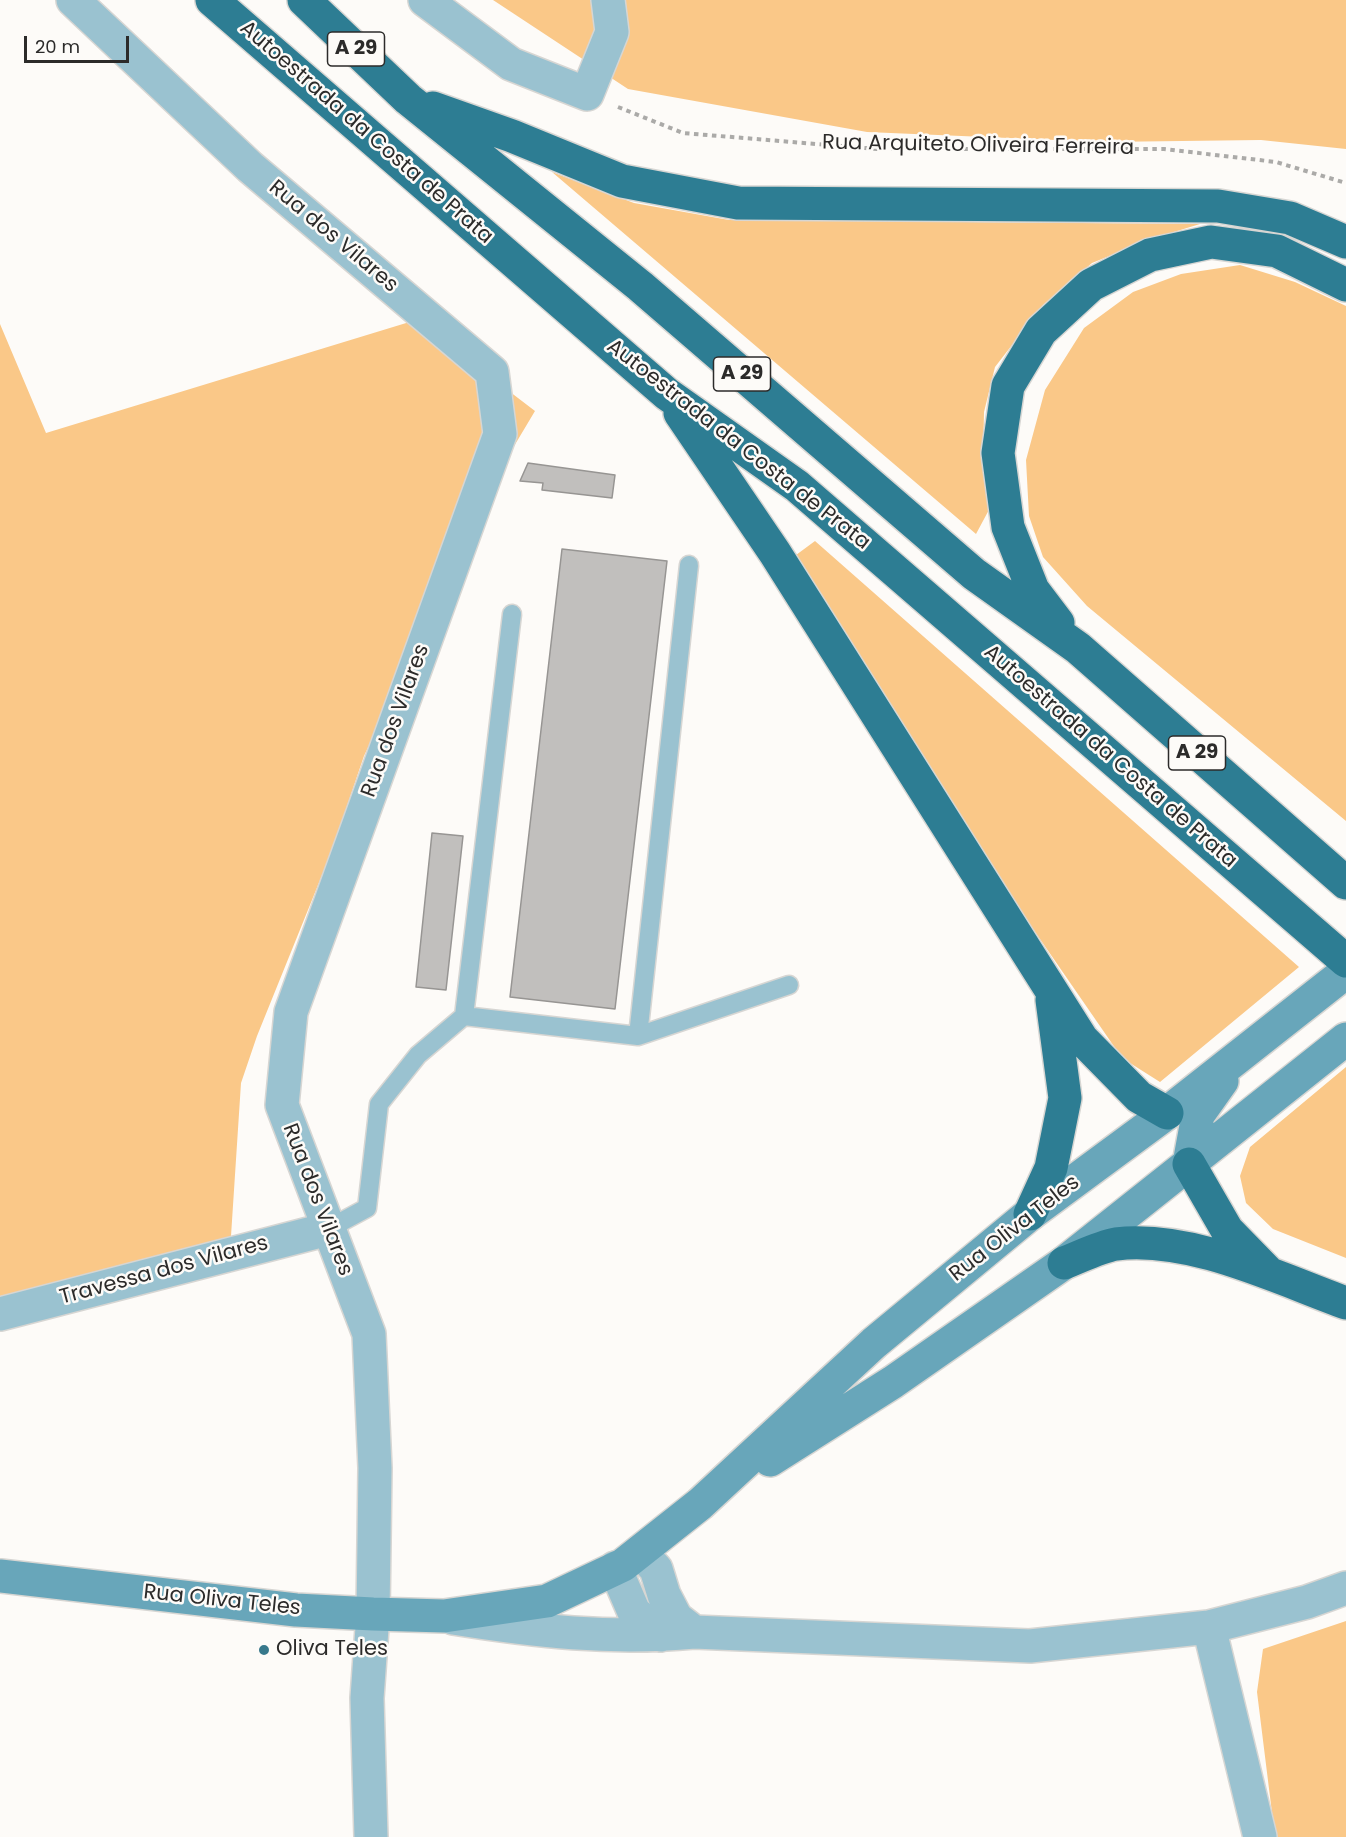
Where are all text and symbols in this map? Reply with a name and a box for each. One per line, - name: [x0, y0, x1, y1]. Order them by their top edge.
- street label: Autoestrada da Costa de Prata: [234, 16, 498, 250]
- scale bar: [27, 24, 132, 62]
- road number: A 29: [328, 32, 385, 66]
- text: 20 m: [35, 34, 80, 59]
- street label: Rua Arquiteto Oliveira Ferreira: [822, 131, 1134, 161]
- street label: Rua dos Vilares: [263, 176, 403, 298]
- street label: Autoestrada da Costa de Prata: [601, 334, 875, 556]
- road number: A 29: [714, 357, 771, 391]
- street label: Autoestrada da Costa de Prata: [978, 640, 1242, 874]
- street label: Rua dos Vilares: [357, 641, 435, 801]
- road number: A 29: [1168, 736, 1226, 770]
- street label: Rua dos Vilares: [276, 1120, 358, 1280]
- street label: Rua Oliva Teles: [945, 1170, 1085, 1288]
- street label: Travessa dos Vilares: [57, 1231, 271, 1311]
- street label: Rua Oliva Teles: [142, 1580, 302, 1622]
- place label: Oliva Teles: [276, 1637, 388, 1663]
- marker: Oliva Teles: [257, 1643, 271, 1657]

